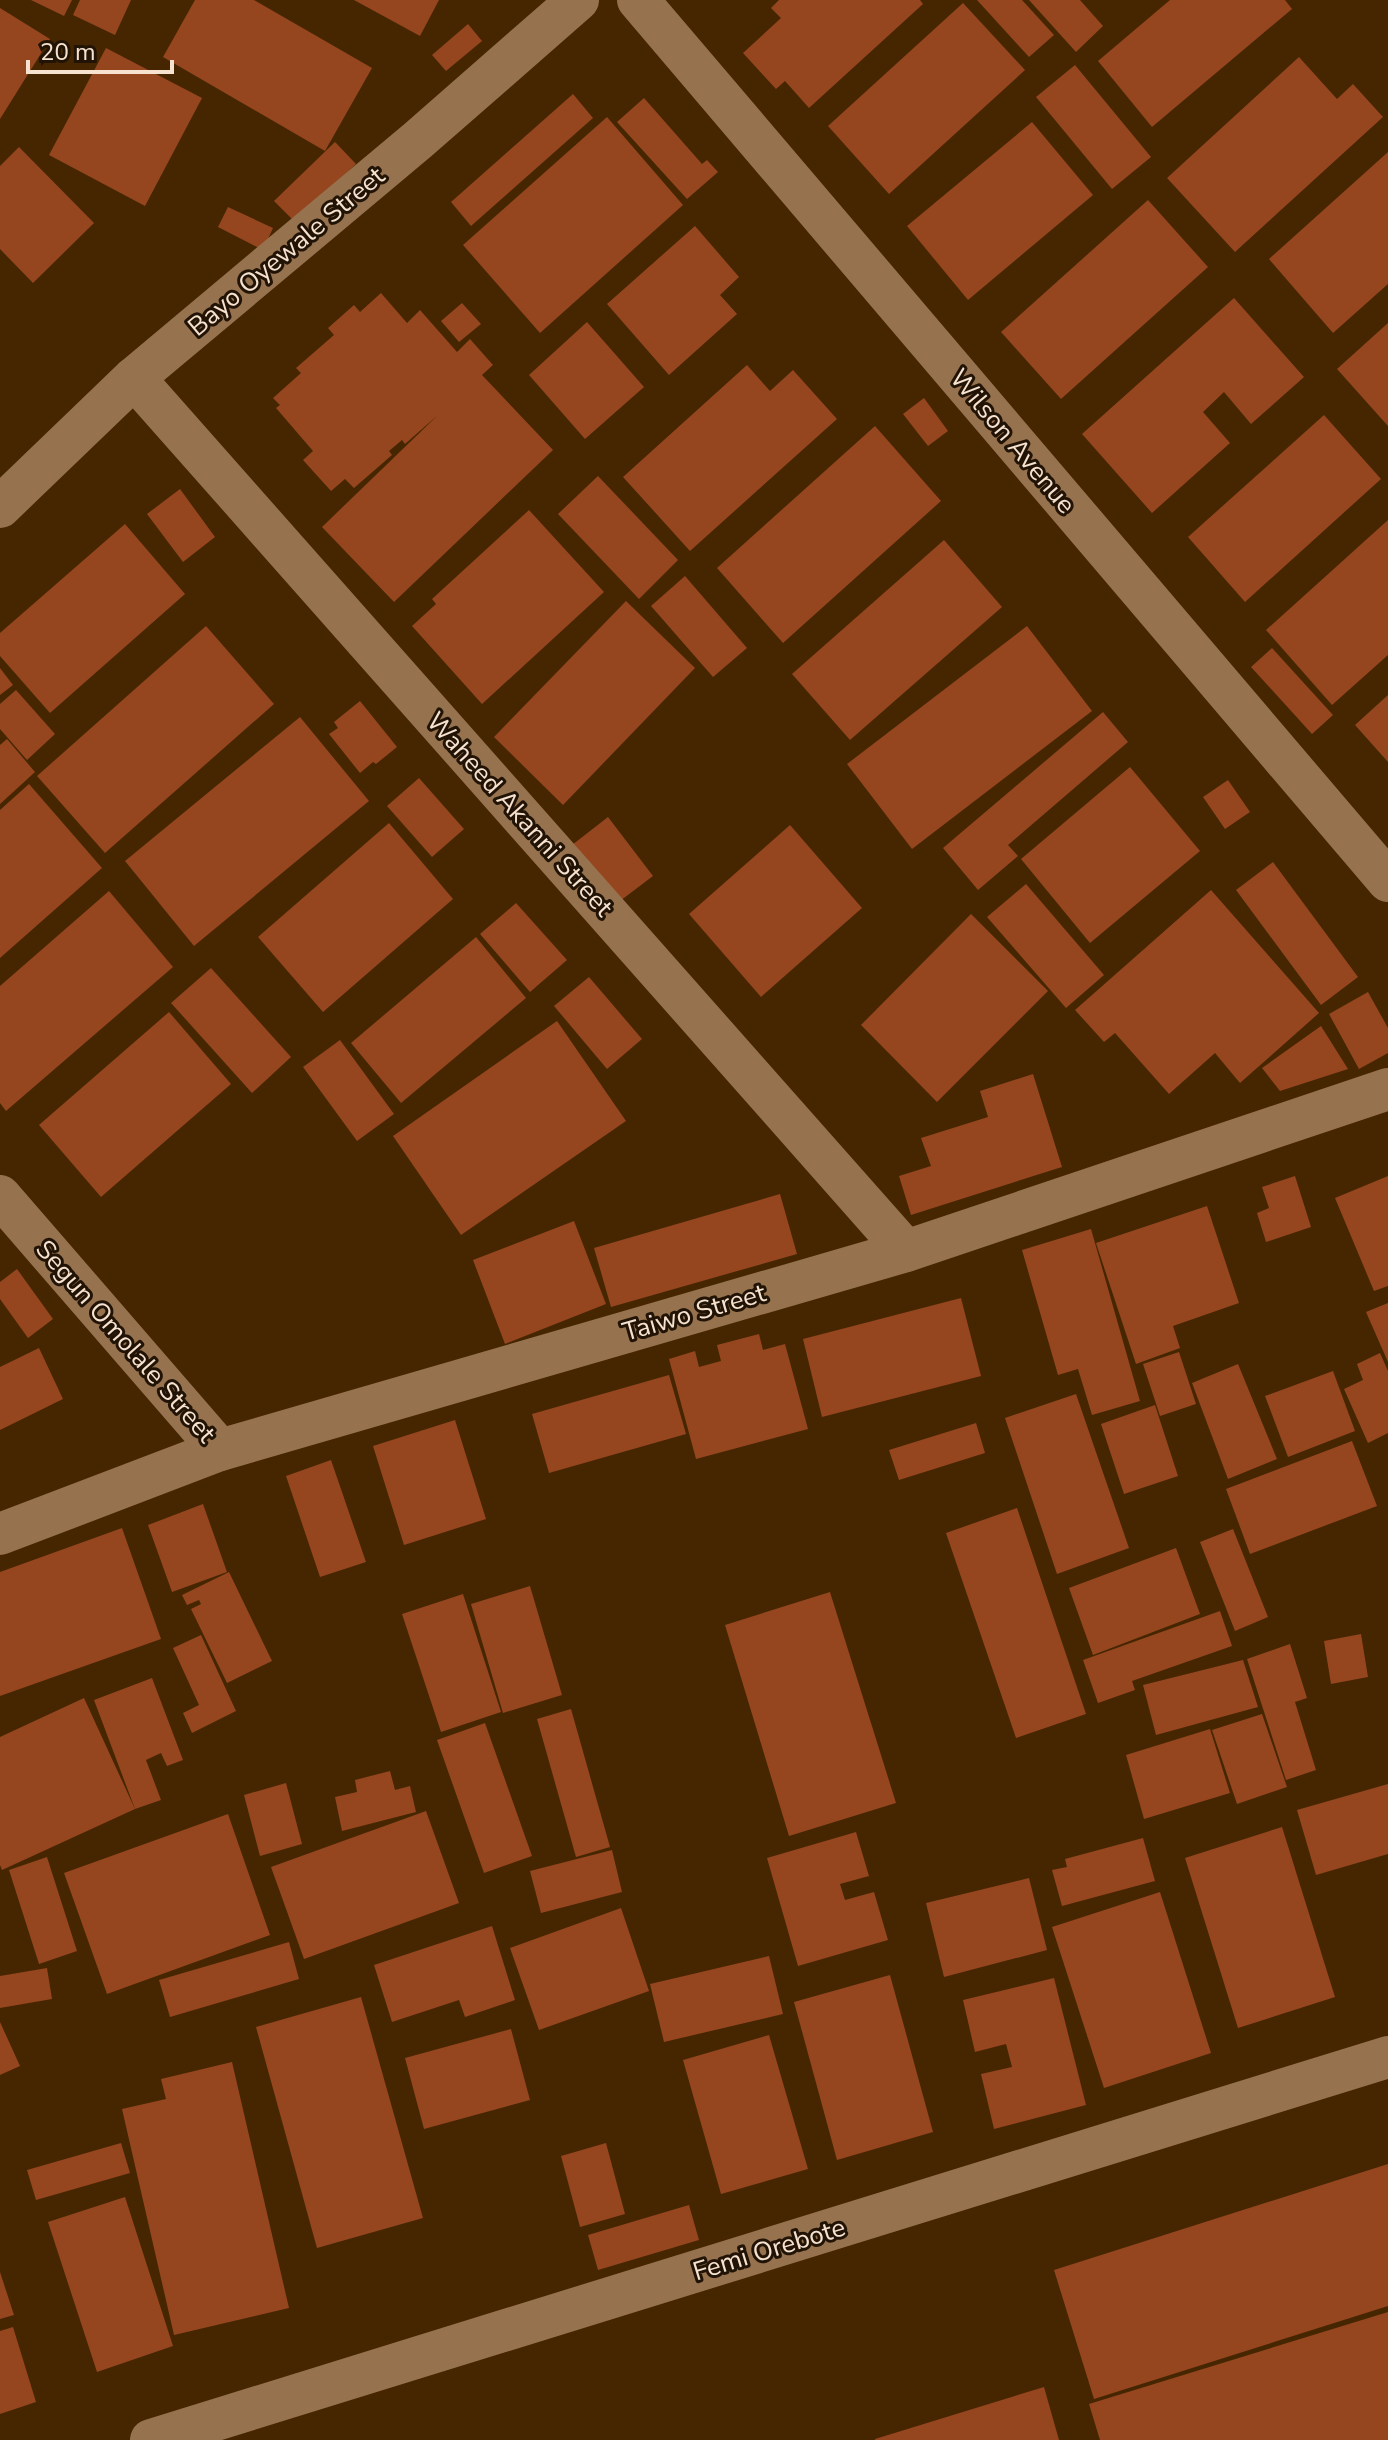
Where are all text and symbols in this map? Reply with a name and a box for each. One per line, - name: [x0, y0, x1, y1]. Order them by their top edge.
- scale bar: [28, 24, 172, 74]
- text: 20 m: [40, 36, 96, 68]
- street label: Bayo Oyewale Street: [181, 158, 393, 344]
- street label: Wilson Avenue: [942, 361, 1084, 521]
- street label: Waheed Akanni Street: [418, 705, 622, 925]
- street label: Segun Omolale Street: [28, 1232, 224, 1451]
- street label: Taiwo Street: [619, 1275, 771, 1350]
- street label: Femi Orebote: [689, 2210, 850, 2289]

